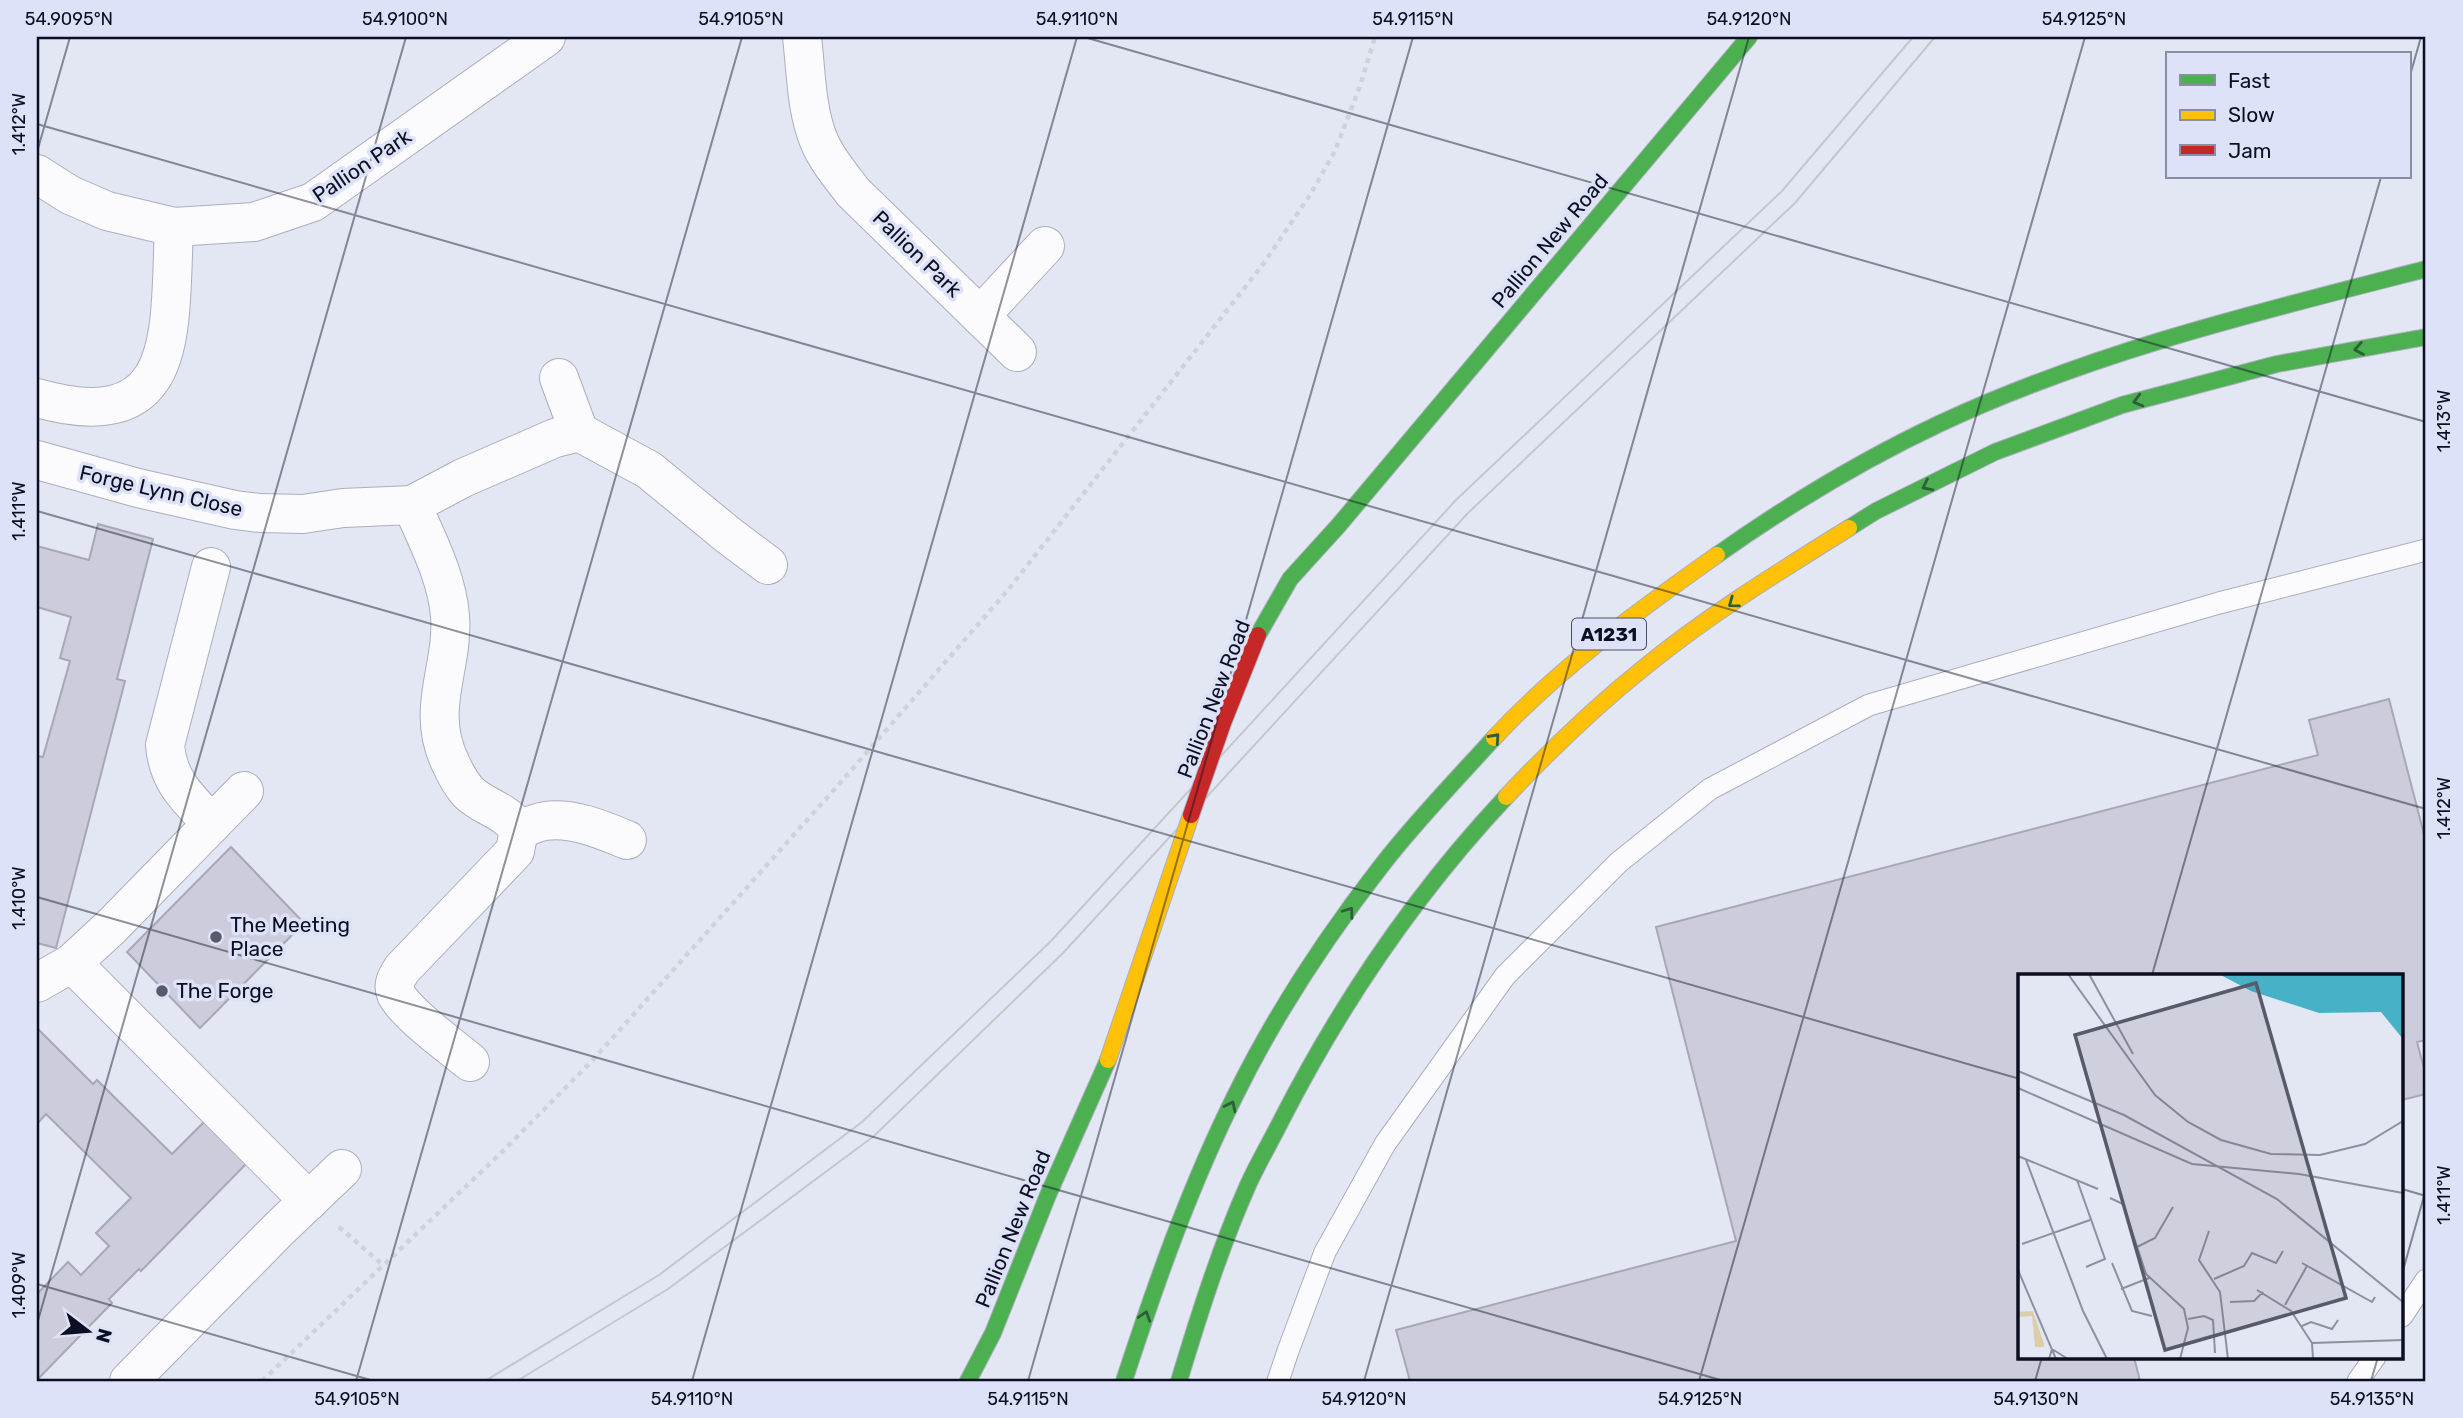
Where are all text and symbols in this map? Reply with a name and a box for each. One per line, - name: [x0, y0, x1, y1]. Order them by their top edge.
- text: 54.9095°N: [25, 8, 113, 30]
- text: 54.9100°N: [362, 8, 448, 30]
- text: 54.9105°N: [698, 8, 784, 30]
- text: 54.9110°N: [1036, 8, 1118, 30]
- text: 54.9115°N: [1372, 8, 1454, 30]
- text: 54.9120°N: [1706, 8, 1792, 30]
- text: 54.9125°N: [2042, 8, 2126, 30]
- legend: [2166, 52, 2410, 178]
- text: Fast: [2228, 68, 2270, 93]
- text: 1.412°W: [8, 93, 30, 155]
- text: Slow: [2228, 102, 2275, 127]
- street label: Pallion Park: [308, 123, 416, 208]
- text: Jam: [2228, 138, 2272, 163]
- street label: Pallion New Road: [1486, 169, 1613, 313]
- street label: Pallion Park: [868, 205, 967, 302]
- one-way arrow: [2353, 341, 2365, 356]
- text: 1.413°W: [2433, 390, 2455, 452]
- one-way arrow: [2132, 393, 2144, 407]
- street label: Forge Lynn Close: [77, 460, 245, 521]
- one-way arrow: [1922, 478, 1934, 492]
- text: 1.411°W: [8, 481, 30, 541]
- one-way arrow: [1728, 595, 1740, 607]
- street label: Pallion New Road: [1172, 616, 1255, 781]
- road number: A1231: [1572, 618, 1646, 650]
- one-way arrow: [1487, 733, 1499, 746]
- text: 1.412°W: [2433, 777, 2455, 839]
- text: 1.410°W: [8, 866, 30, 930]
- one-way arrow: [1340, 907, 1353, 920]
- place label: The Meeting Place: [230, 912, 350, 961]
- marker: The Meeting Place: [208, 929, 224, 945]
- inset map: [2018, 974, 2404, 1358]
- place label: The Forge: [176, 978, 274, 1003]
- marker: The Forge: [154, 983, 170, 999]
- one-way arrow: [1223, 1101, 1237, 1113]
- street label: Pallion New Road: [970, 1147, 1055, 1311]
- text: 1.411°W: [2433, 1165, 2455, 1225]
- text: 1.409°W: [8, 1252, 30, 1318]
- north arrow: [52, 1296, 122, 1366]
- one-way arrow: [1137, 1311, 1151, 1323]
- text: N: [91, 1326, 117, 1345]
- text: 54.9105°N: [314, 1388, 400, 1410]
- text: 54.9110°N: [651, 1388, 733, 1410]
- text: 54.9115°N: [987, 1388, 1069, 1410]
- text: 54.9120°N: [1321, 1388, 1407, 1410]
- text: 54.9125°N: [1658, 1388, 1742, 1410]
- text: 54.9130°N: [1993, 1388, 2079, 1410]
- text: 54.9135°N: [2330, 1388, 2414, 1410]

